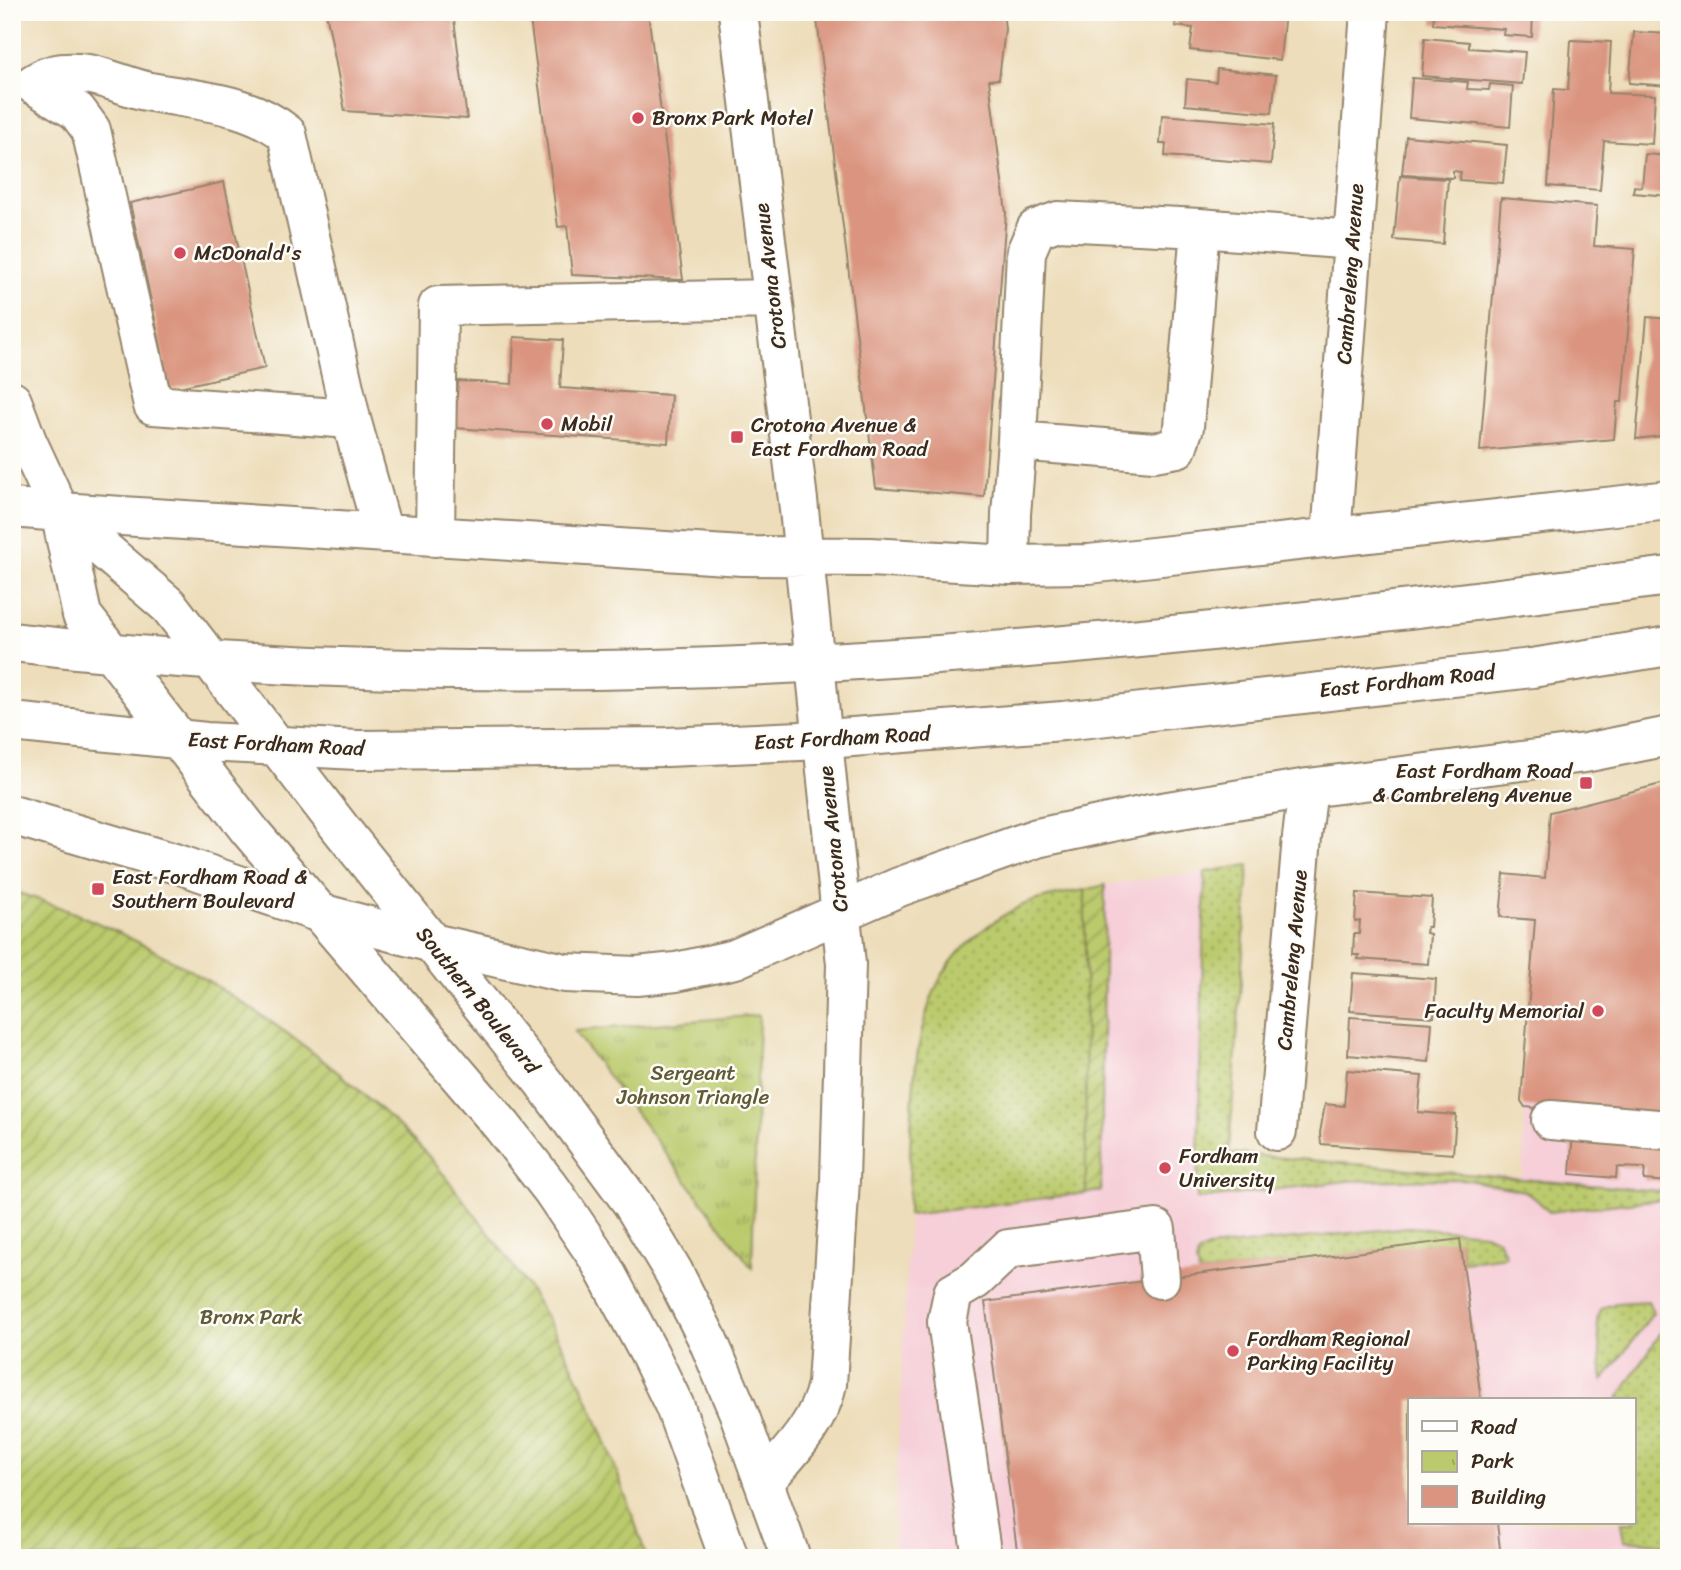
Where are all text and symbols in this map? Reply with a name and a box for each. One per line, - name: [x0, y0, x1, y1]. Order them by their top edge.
- place label: Bronx Park Motel: [652, 99, 814, 137]
- marker: Bronx Park Motel: [630, 110, 646, 126]
- street label: Cambreleng Avenue: [1325, 182, 1375, 366]
- street label: Crotona Avenue: [742, 201, 798, 351]
- place label: McDonald's: [194, 234, 302, 272]
- marker: McDonald's: [172, 245, 188, 261]
- place label: Mobil: [561, 405, 613, 443]
- place label: Crotona Avenue & East Fordham Road: [751, 406, 929, 468]
- marker: Mobil: [539, 416, 555, 432]
- marker: Crotona Avenue & East Fordham Road: [729, 429, 745, 445]
- street label: East Fordham Road: [1317, 653, 1499, 709]
- street label: East Fordham Road: [753, 714, 933, 762]
- street label: East Fordham Road: [187, 720, 367, 768]
- place label: East Fordham Road & Cambreleng Avenue: [1372, 752, 1574, 814]
- street label: Crotona Avenue: [806, 764, 860, 914]
- marker: East Fordham Road & Cambreleng Avenue: [1578, 775, 1594, 791]
- place label: East Fordham Road & Southern Boulevard: [112, 858, 307, 920]
- street label: Cambreleng Avenue: [1265, 868, 1319, 1052]
- marker: East Fordham Road & Southern Boulevard: [90, 881, 106, 897]
- street label: Southern Boulevard: [406, 917, 551, 1084]
- place label: Faculty Memorial: [1424, 992, 1585, 1030]
- marker: Faculty Memorial: [1590, 1003, 1606, 1019]
- park label: Sergeant Johnson Triangle: [616, 1054, 769, 1116]
- place label: Fordham University: [1179, 1137, 1275, 1199]
- marker: Fordham University: [1157, 1160, 1173, 1176]
- park label: Bronx Park: [200, 1298, 302, 1336]
- place label: Fordham Regional Parking Facility: [1247, 1320, 1411, 1382]
- marker: Fordham Regional Parking Facility: [1225, 1343, 1241, 1359]
- legend: [1408, 1398, 1636, 1524]
- text: Road: [1471, 1408, 1518, 1446]
- text: Park: [1471, 1442, 1514, 1480]
- text: Building: [1471, 1478, 1547, 1516]

